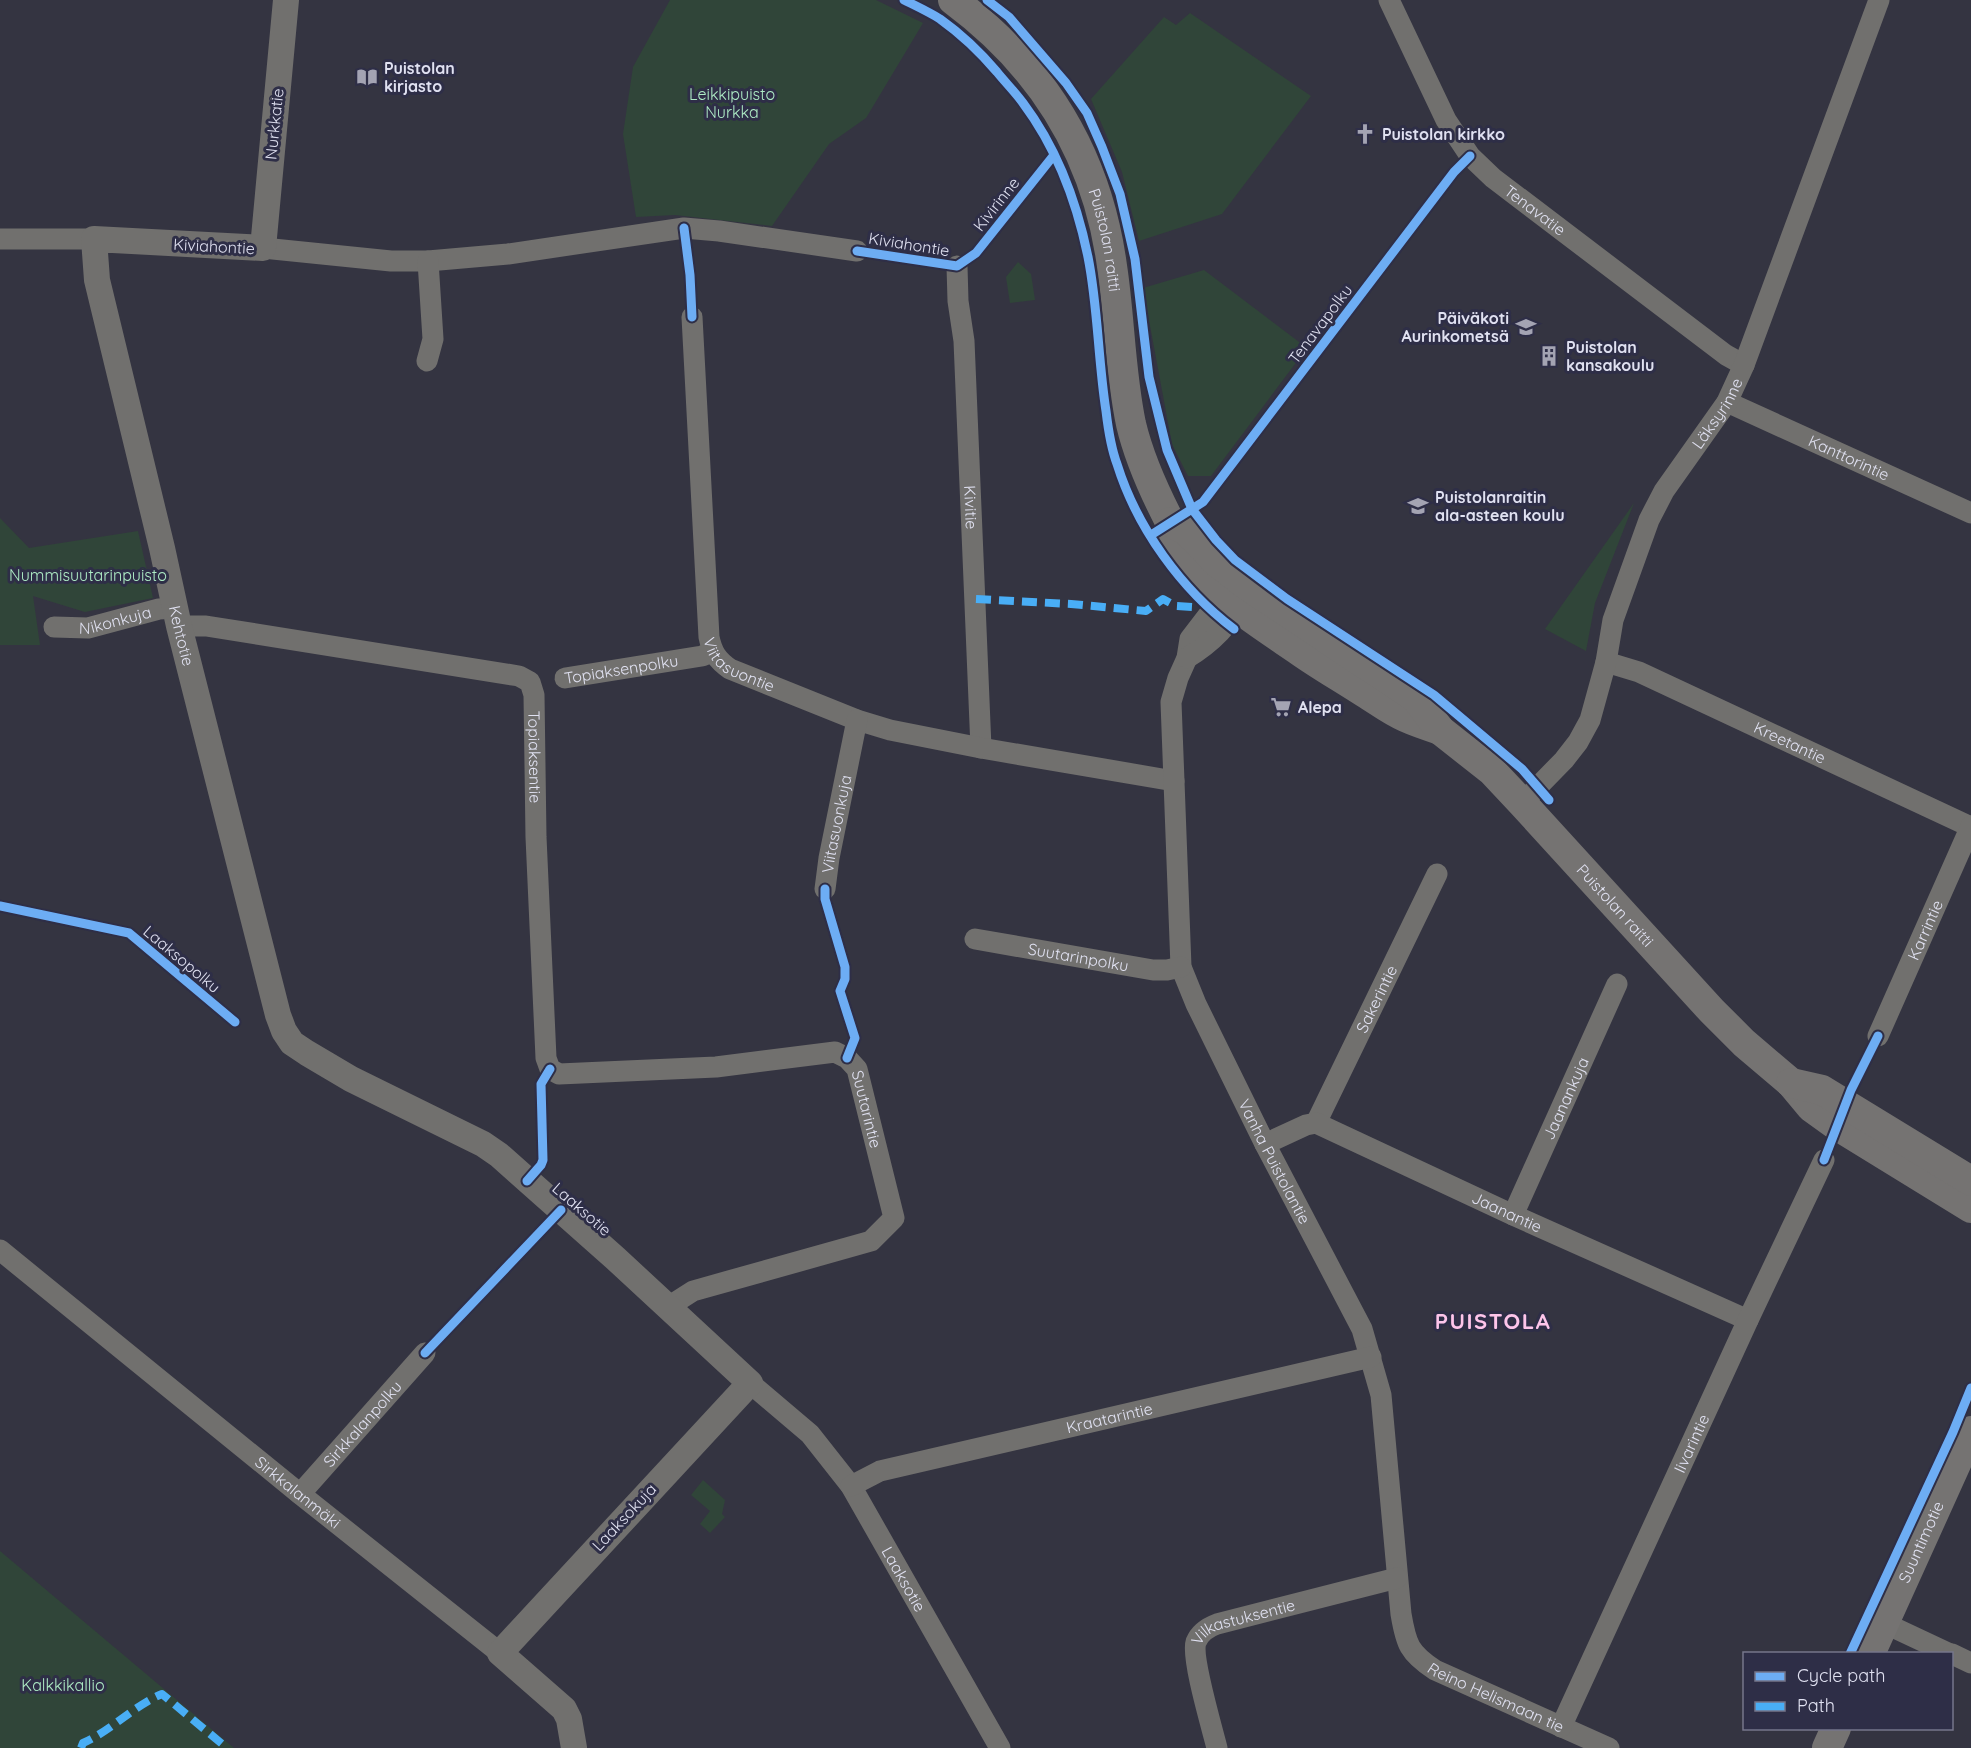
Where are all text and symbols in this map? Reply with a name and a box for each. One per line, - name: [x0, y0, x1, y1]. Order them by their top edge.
- place label: Puistolan kirjasto: [384, 58, 455, 96]
- library icon: Puistolan kirjasto: [355, 65, 379, 89]
- park label: Leikkipuisto Nurkka: [689, 84, 775, 122]
- street label: Nurkkatie: [260, 87, 288, 161]
- church icon: Puistolan kirkko: [1353, 122, 1377, 146]
- place label: Puistolan kirkko: [1382, 124, 1505, 144]
- street label: Kivirinne: [969, 173, 1023, 235]
- street label: Tenavatie: [1501, 180, 1570, 240]
- street label: Puistolan raitti: [1085, 186, 1125, 293]
- street label: Kiviahontie: [867, 228, 951, 260]
- street label: Kiviahontie: [173, 234, 255, 258]
- street label: Tenavapolku: [1284, 280, 1356, 368]
- place label: Päiväkoti Aurinkometsä: [1402, 308, 1509, 346]
- school or university icon: Päiväkoti Aurinkometsä: [1514, 315, 1538, 339]
- place label: Puistolan kansakoulu: [1566, 337, 1654, 375]
- building icon: Puistolan kansakoulu: [1537, 344, 1561, 368]
- street label: Läksyrinne: [1687, 375, 1747, 453]
- street label: Kanttorintie: [1805, 430, 1893, 485]
- street label: Kivitie: [960, 485, 982, 530]
- place label: Puistolanraitin ala-asteen koulu: [1435, 487, 1565, 525]
- school or university icon: Puistolanraitin ala-asteen koulu: [1406, 494, 1430, 518]
- park label: Nummisuutarinpuisto: [9, 565, 167, 585]
- street label: Nikonkuja: [79, 602, 153, 638]
- street label: Kehtotie: [165, 604, 199, 668]
- street label: Viitasuontie: [699, 635, 777, 696]
- street label: Topiaksenpolku: [563, 650, 680, 688]
- supermarket icon: Alepa: [1269, 695, 1293, 719]
- place label: Alepa: [1298, 697, 1342, 717]
- street label: Topiaksentie: [524, 711, 546, 803]
- street label: Kreetantie: [1751, 717, 1829, 768]
- street label: Viitasuonkuja: [817, 773, 856, 874]
- street label: Puistolan raitti: [1573, 860, 1658, 951]
- street label: Karrintie: [1903, 897, 1947, 963]
- street label: Laaksopolku: [139, 921, 225, 997]
- street label: Suutarinpolku: [1027, 938, 1130, 976]
- street label: Sakerintie: [1351, 962, 1401, 1036]
- street label: Jaanankuja: [1538, 1054, 1593, 1143]
- street label: Suutarintie: [848, 1068, 886, 1150]
- street label: Vanha Puistolantie: [1234, 1096, 1315, 1227]
- street label: Laaksotie: [548, 1178, 616, 1240]
- street label: Jaanantie: [1469, 1187, 1545, 1237]
- district label: PUISTOLA: [1435, 1307, 1551, 1335]
- street label: Sirkkalanpolku: [319, 1376, 406, 1471]
- street label: Kraatarintie: [1064, 1398, 1154, 1437]
- street label: Iivarintie: [1669, 1411, 1713, 1476]
- street label: Sirkkalanmäki: [251, 1452, 345, 1533]
- street label: Laaksokuja: [588, 1479, 660, 1555]
- street label: Suuntimotie: [1894, 1498, 1948, 1586]
- street label: Laaksotie: [878, 1543, 930, 1615]
- street label: Vilkastuksentie: [1186, 1594, 1297, 1648]
- legend: [1743, 1652, 1953, 1730]
- street label: Reino Helismaan tie: [1424, 1658, 1567, 1737]
- text: Cycle path: [1797, 1664, 1885, 1687]
- park label: Kalkkikallio: [21, 1675, 105, 1695]
- text: Path: [1797, 1694, 1835, 1717]

